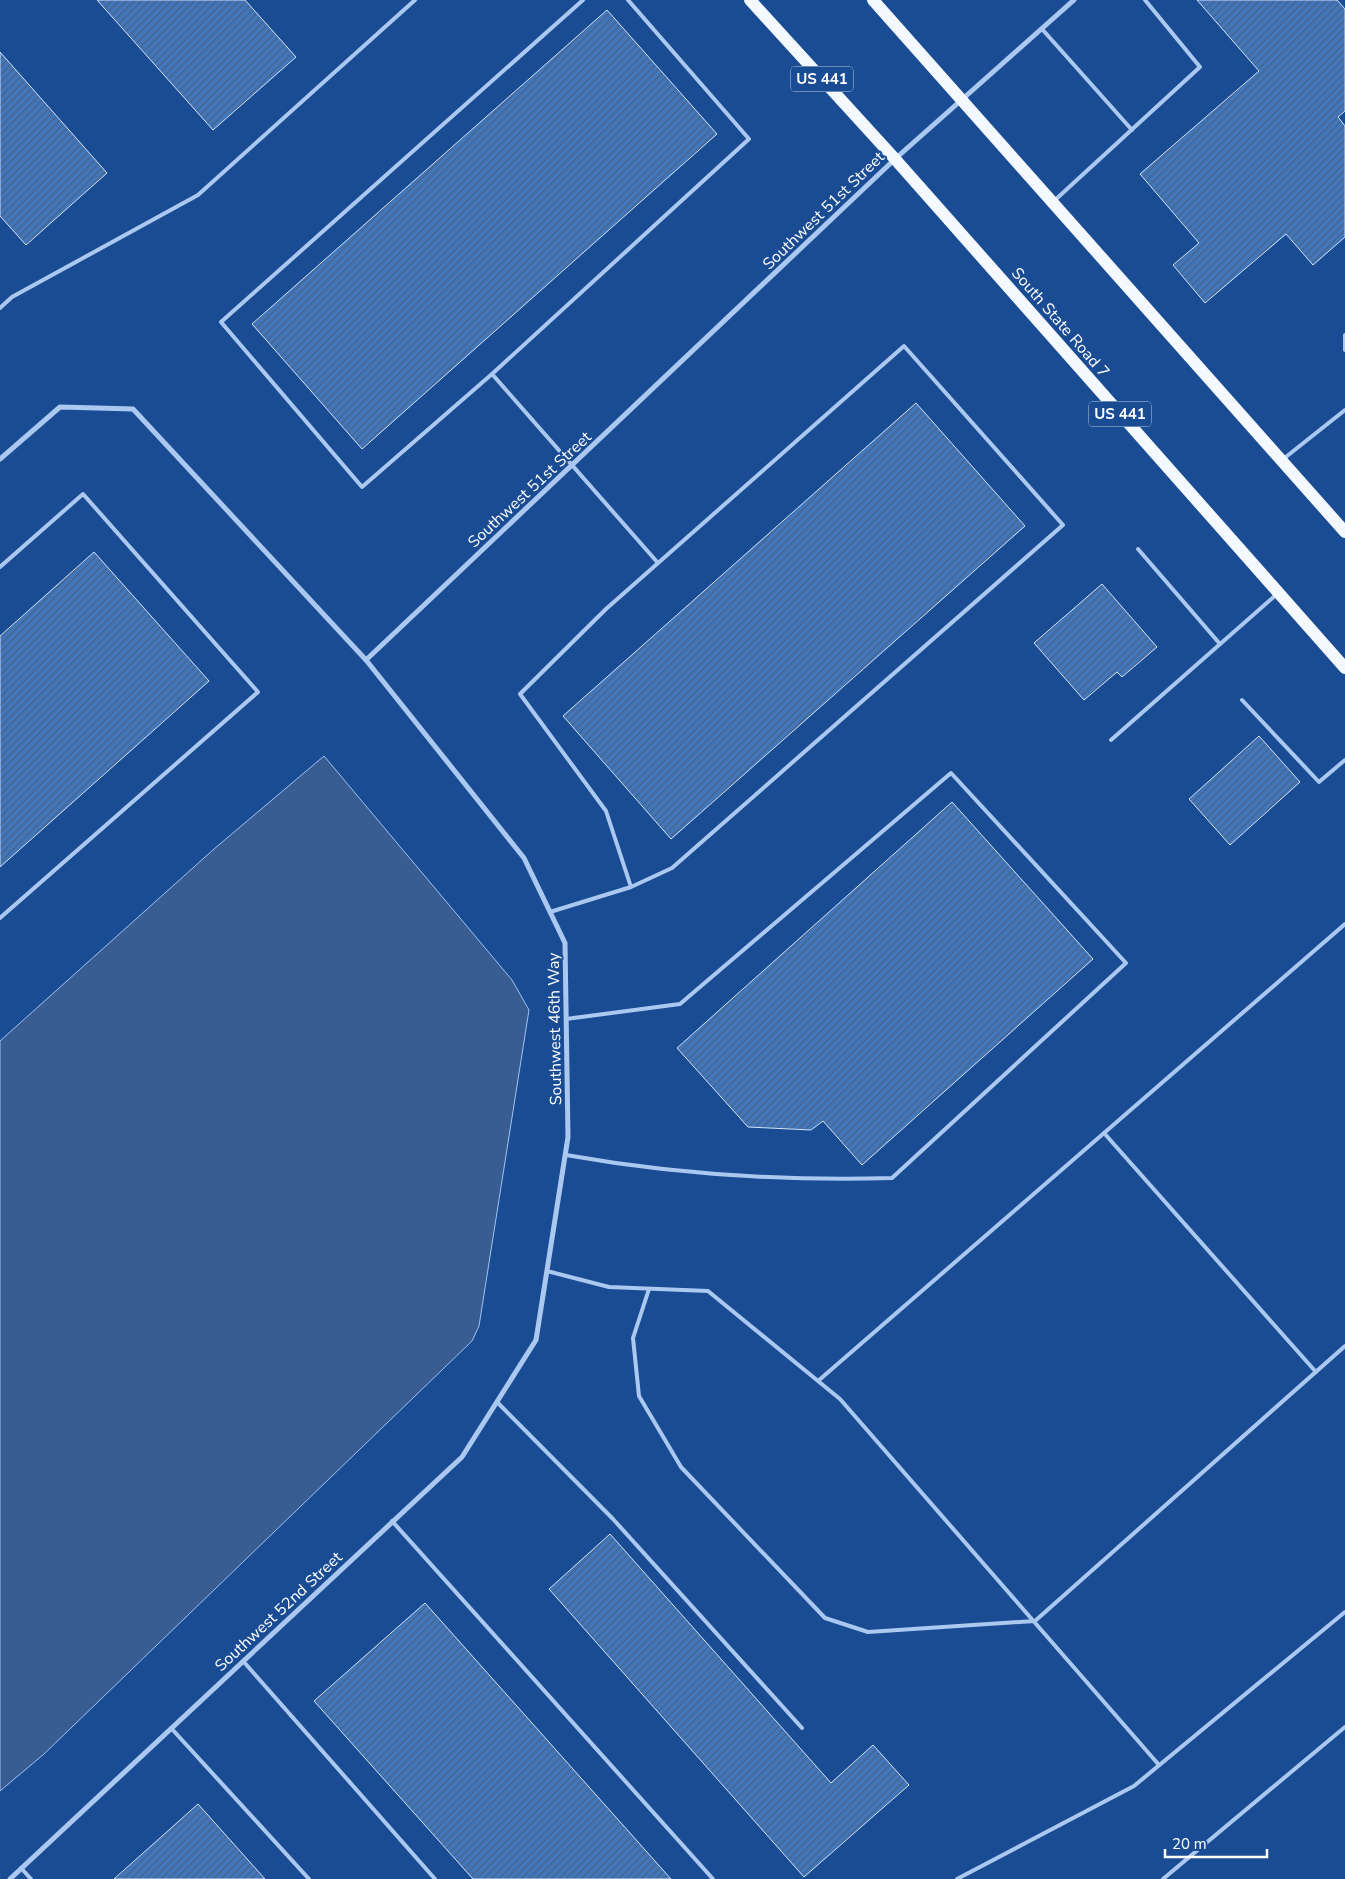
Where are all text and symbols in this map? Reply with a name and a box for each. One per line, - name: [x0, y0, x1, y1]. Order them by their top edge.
- road number: US 441: [791, 66, 853, 92]
- street label: Southwest 51st Street: [758, 146, 890, 275]
- street label: South State Road 7: [1006, 263, 1114, 383]
- road number: US 441: [1089, 402, 1151, 426]
- street label: Southwest 51st Street: [463, 426, 597, 553]
- street label: Southwest 46th Way: [543, 952, 567, 1106]
- street label: Southwest 52nd Street: [210, 1547, 347, 1677]
- scale bar: [1165, 1826, 1268, 1858]
- text: 20 m: [1172, 1834, 1207, 1854]

